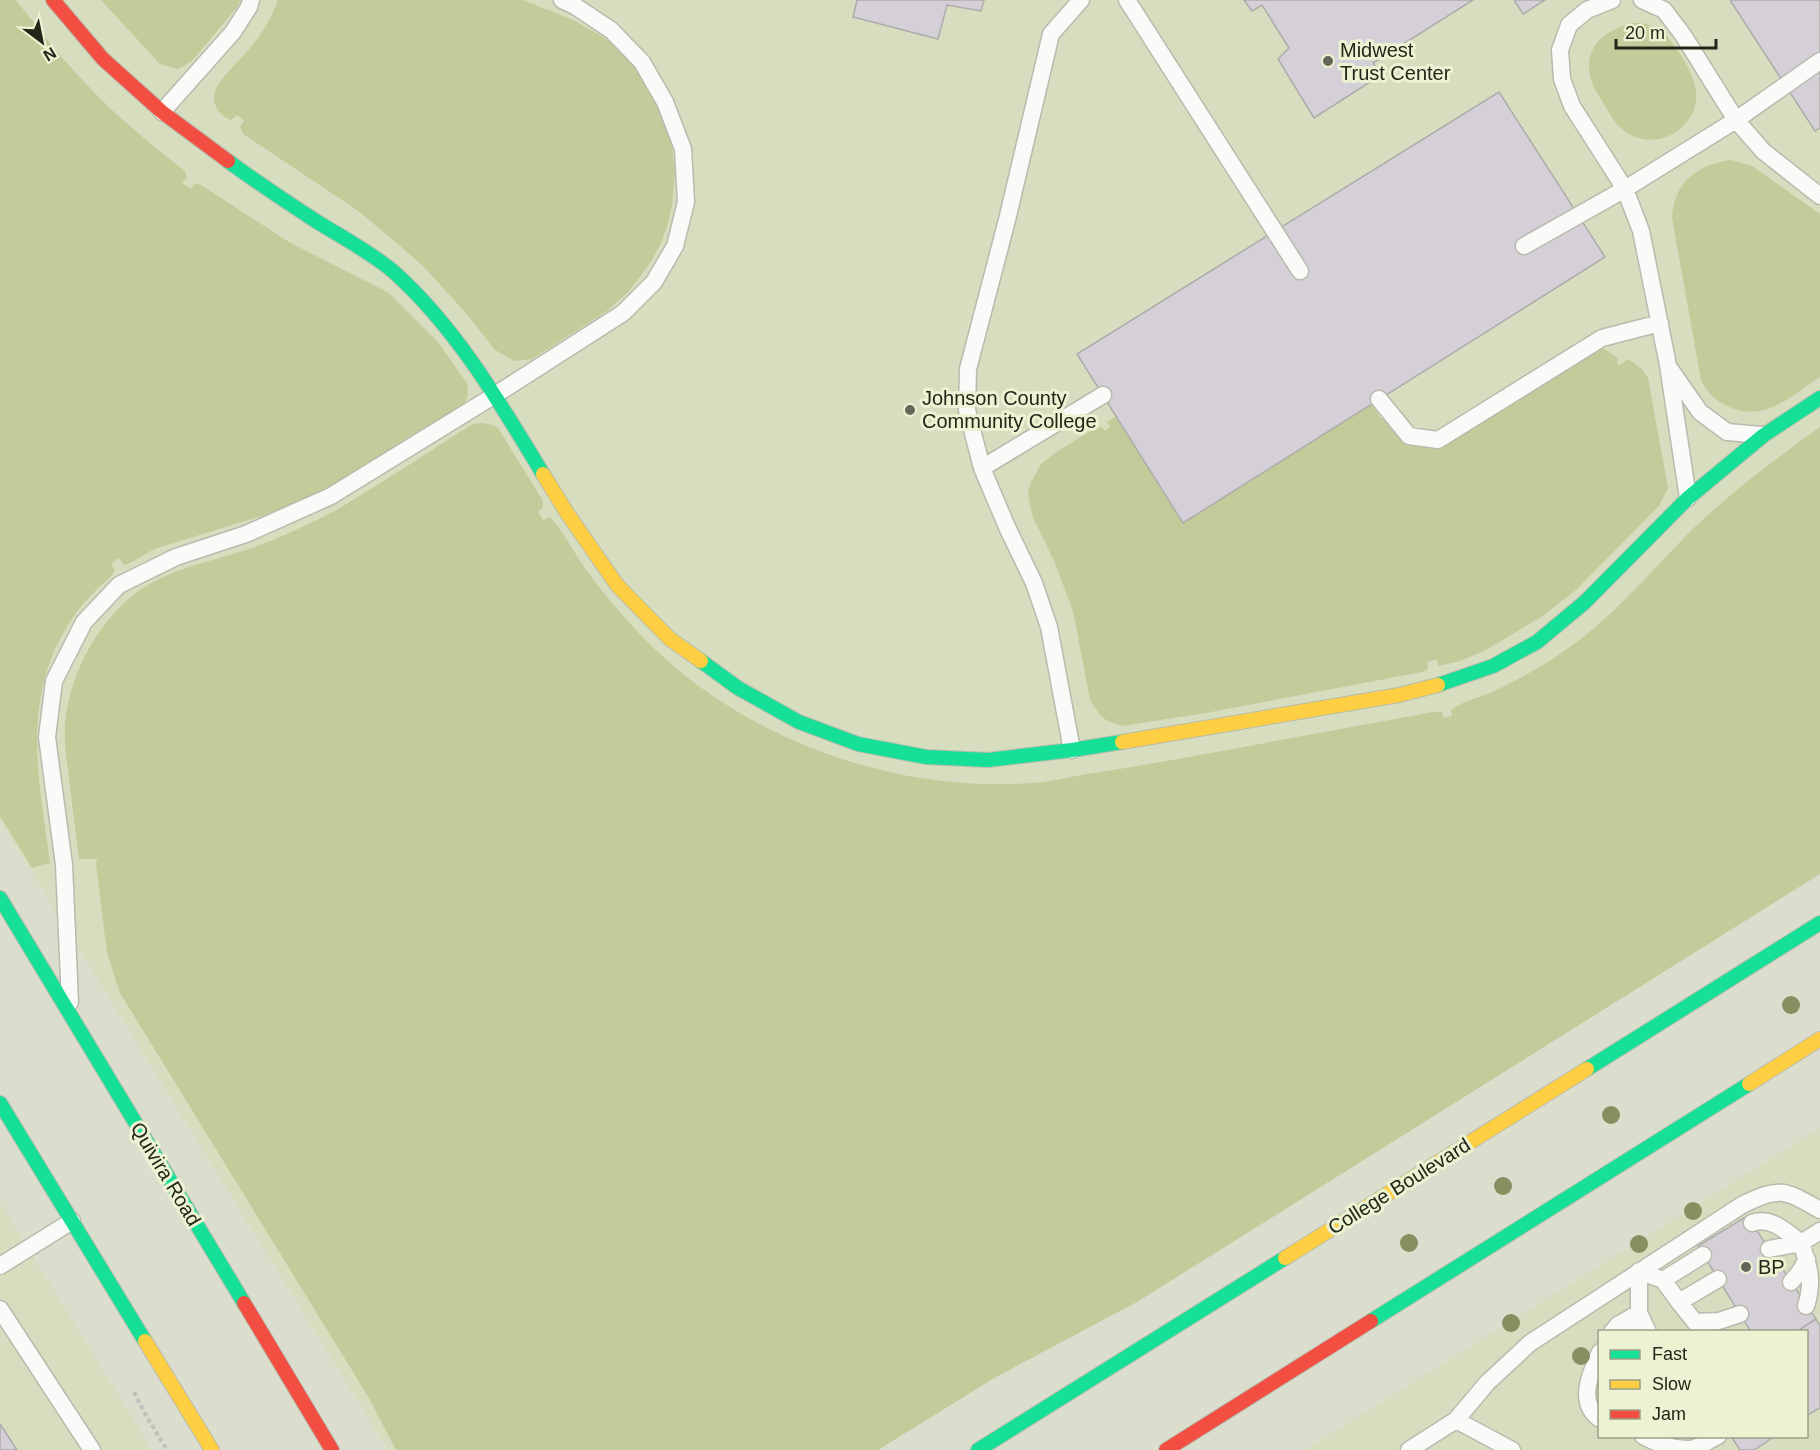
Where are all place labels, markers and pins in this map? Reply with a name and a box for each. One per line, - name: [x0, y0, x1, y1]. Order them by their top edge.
- place label: Midwest Trust Center: [1340, 39, 1451, 84]
- marker: Midwest Trust Center: [1321, 54, 1335, 68]
- place label: Johnson County Community College: [922, 387, 1097, 432]
- marker: Johnson County Community College: [903, 403, 917, 417]
- place label: BP: [1758, 1256, 1785, 1278]
- marker: BP: [1739, 1260, 1753, 1274]

